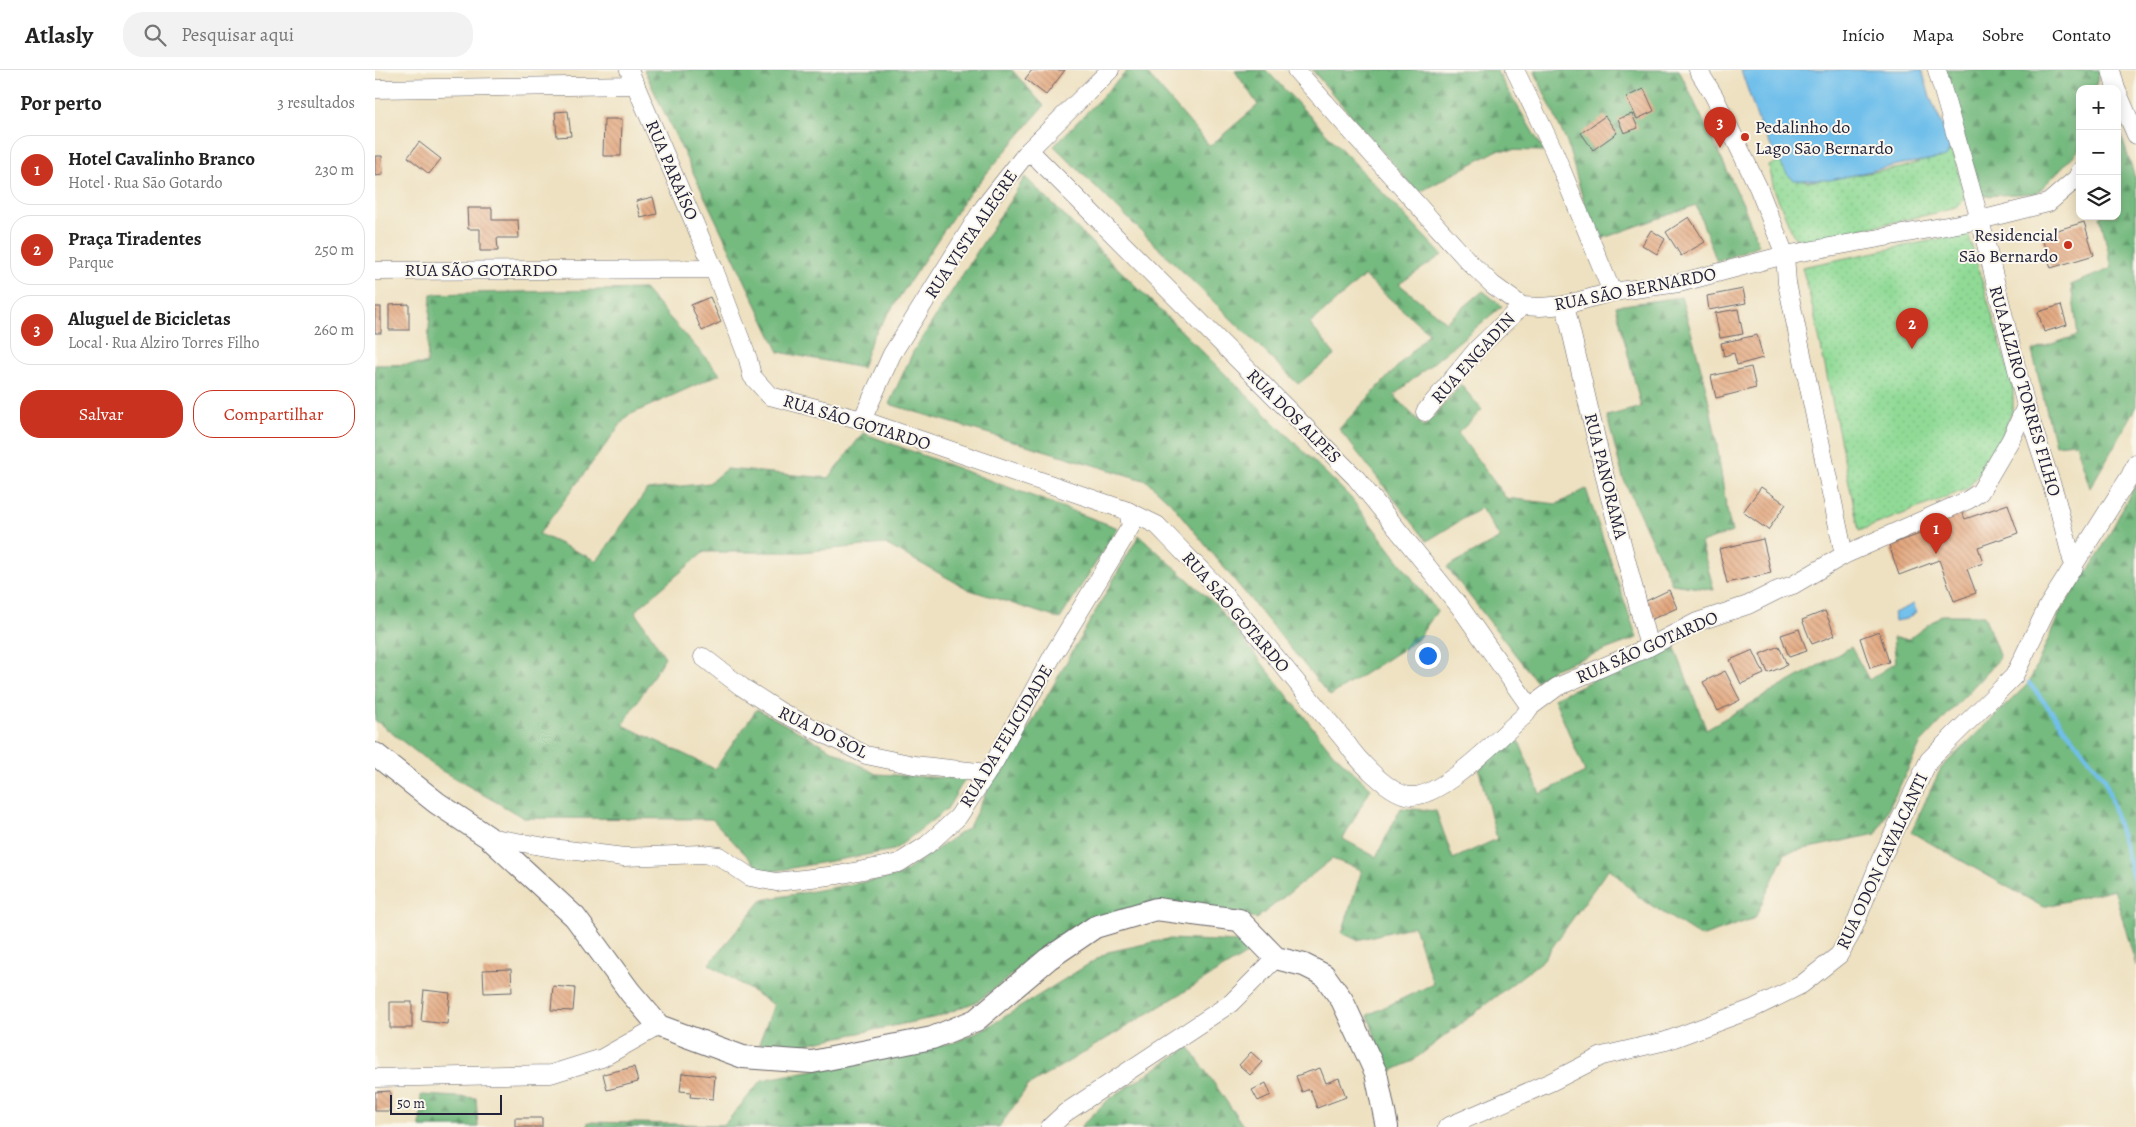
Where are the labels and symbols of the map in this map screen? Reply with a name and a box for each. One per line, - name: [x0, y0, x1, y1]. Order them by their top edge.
- pin: 3: [1704, 107, 1736, 148]
- place label: Pedalinho do Lago São Bernardo: [1755, 115, 1893, 160]
- street label: RUA PARAÍSO: [640, 116, 704, 224]
- marker: Pedalinho do Lago São Bernardo: [1739, 131, 1751, 143]
- street label: RUA VISTA ALEGRE: [919, 165, 1023, 303]
- place label: Residencial São Bernardo: [1959, 223, 2059, 268]
- marker: Residencial São Bernardo: [2062, 239, 2074, 251]
- street label: RUA SÃO GOTARDO: [405, 258, 557, 282]
- street label: RUA SÃO BERNARDO: [1552, 262, 1718, 316]
- street label: RUA ALZIRO TORRES FILHO: [1983, 283, 2067, 499]
- street label: RUA ENGADIN: [1426, 307, 1520, 409]
- pin: 2: [1896, 308, 1928, 349]
- street label: RUA DOS ALPES: [1242, 364, 1346, 468]
- street label: RUA SÃO GOTARDO: [780, 388, 934, 456]
- street label: RUA PANORAMA: [1579, 410, 1633, 542]
- pin: 1: [1920, 513, 1952, 554]
- street label: RUA SÃO GOTARDO: [1177, 546, 1295, 678]
- street label: RUA SÃO GOTARDO: [1572, 605, 1722, 689]
- your location: [1415, 643, 1441, 669]
- street label: RUA DA FELICIDADE: [954, 660, 1058, 812]
- street label: RUA DO SOL: [774, 700, 872, 764]
- street label: RUA ODON CAVALCANTI: [1830, 769, 1934, 953]
- scale bar: [390, 1092, 503, 1115]

